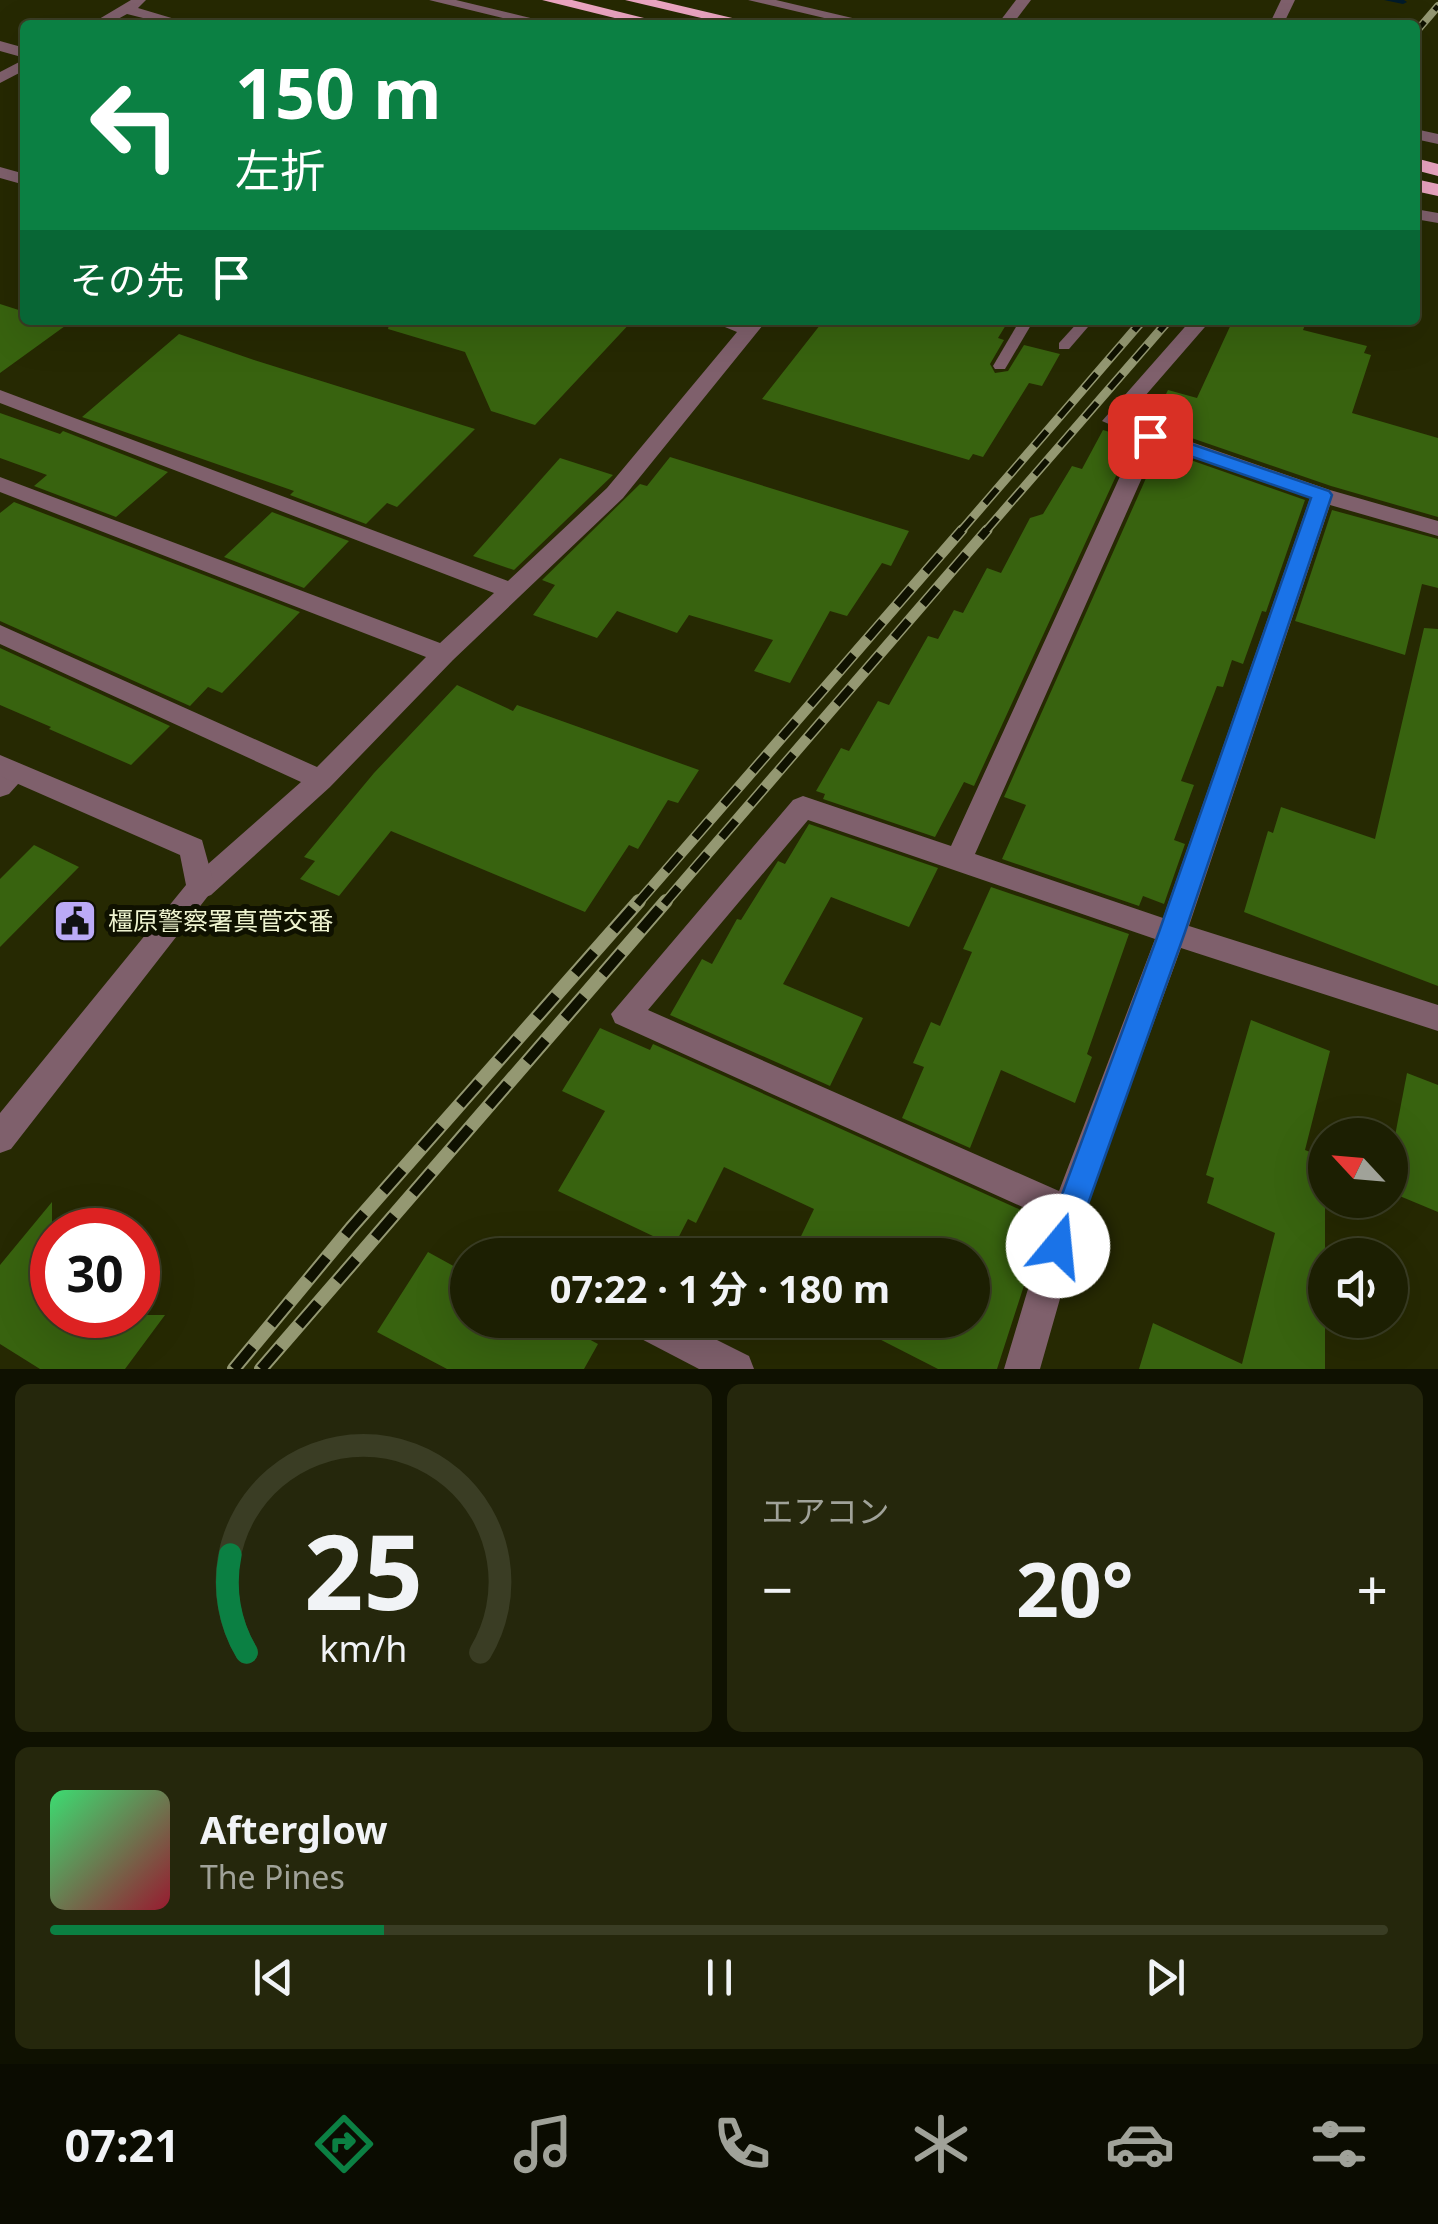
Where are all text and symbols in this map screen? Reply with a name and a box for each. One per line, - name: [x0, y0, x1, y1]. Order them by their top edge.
- text: 150 m: [235, 44, 442, 140]
- icon: left: [70, 60, 200, 190]
- text: 左折: [235, 139, 325, 200]
- icon: arrive: [204, 250, 259, 305]
- text: その先: [70, 253, 184, 305]
- pin: [1108, 394, 1193, 479]
- icon: arrive: [1123, 409, 1178, 464]
- public building icon: 橿原警察署真菅交番: [52, 898, 98, 944]
- place label: 橿原警察署真菅交番: [108, 903, 333, 937]
- north arrow: [1308, 1118, 1408, 1218]
- map controls: [1308, 1118, 1408, 1338]
- position arrow: [1006, 1194, 1110, 1298]
- speed limit sign: 30: [30, 1208, 160, 1338]
- button: sound: [1308, 1238, 1408, 1338]
- text: 07:22 · 1 分 · 180 m: [550, 1262, 890, 1314]
- text: エアコン: [762, 1489, 890, 1532]
- text: 25: [304, 1499, 423, 1640]
- text: 20°: [1016, 1537, 1134, 1639]
- text: −: [762, 1551, 793, 1626]
- text: +: [1357, 1551, 1388, 1626]
- text: km/h: [319, 1624, 407, 1672]
- text: Afterglow: [200, 1803, 388, 1855]
- text: The Pines: [200, 1855, 345, 1898]
- icon: previous: [246, 1950, 301, 2005]
- icon: pause: [692, 1950, 747, 2005]
- icon: next: [1138, 1950, 1193, 2005]
- icon: directions: [309, 2109, 379, 2179]
- icon: music: [508, 2109, 578, 2179]
- icon: phone: [707, 2109, 777, 2179]
- icon: climate: [906, 2109, 976, 2179]
- icon: car: [1105, 2109, 1175, 2179]
- icon: filters: [1304, 2109, 1374, 2179]
- text: 07:21: [64, 2114, 180, 2175]

